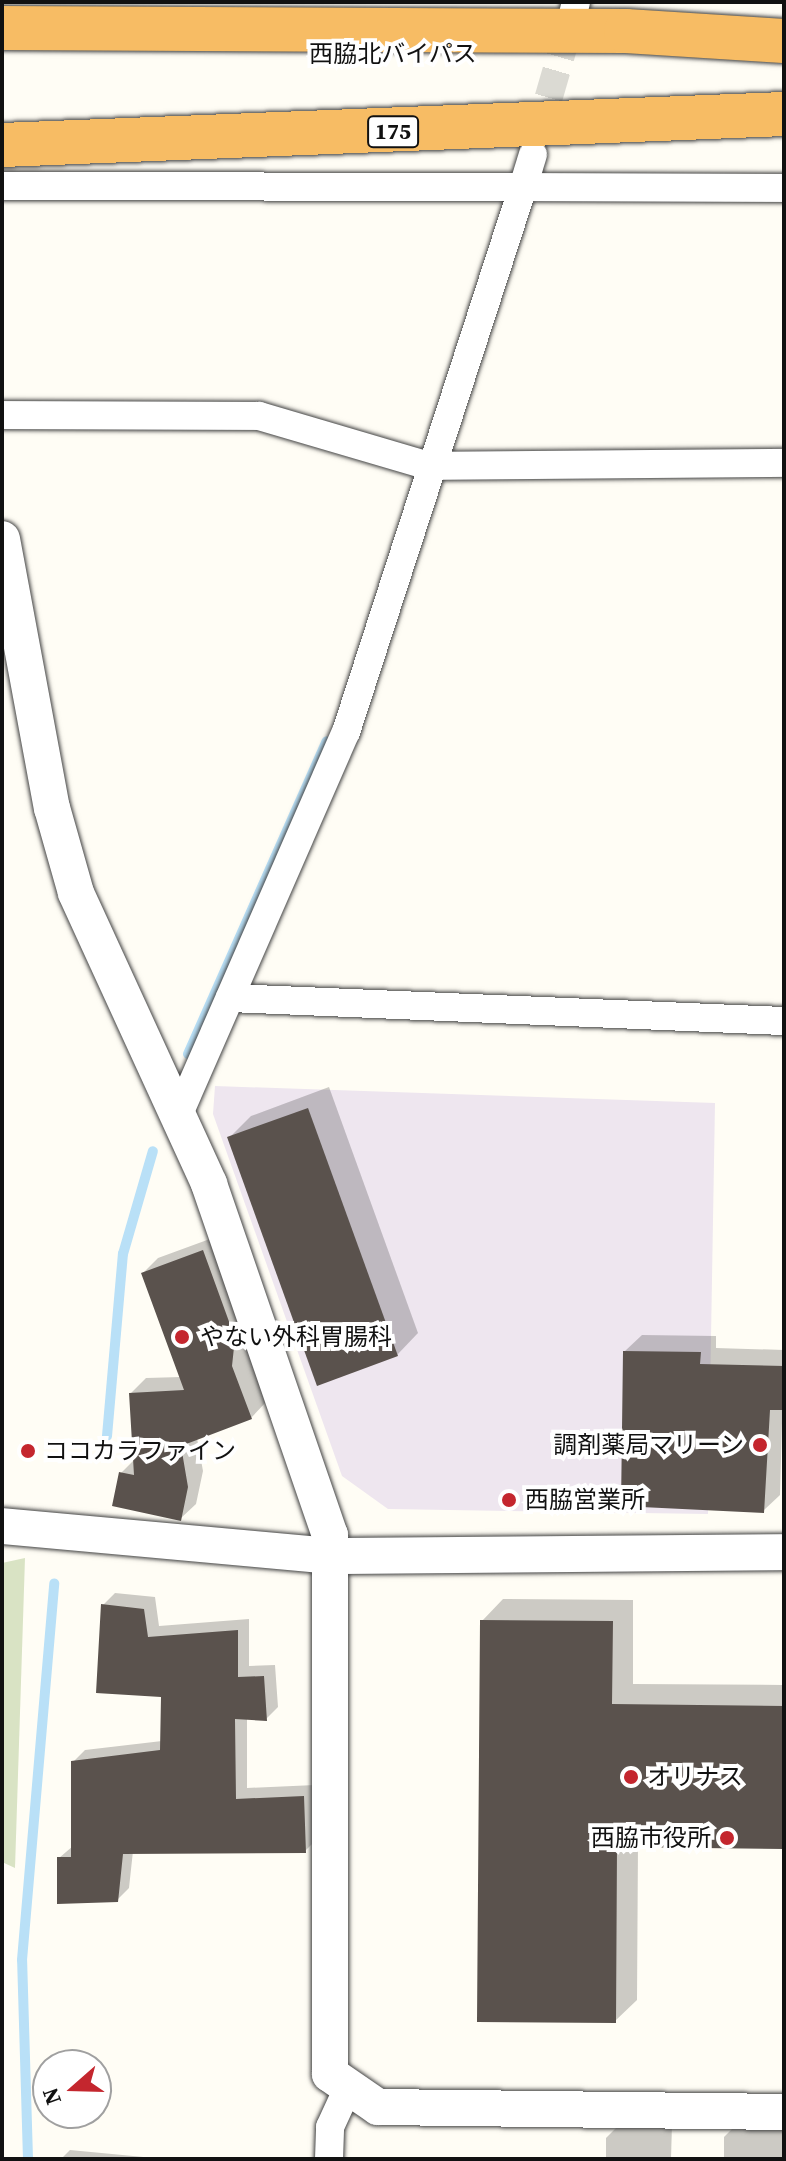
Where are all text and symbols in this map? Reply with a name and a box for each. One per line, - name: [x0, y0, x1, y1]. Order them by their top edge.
- street label: 西脇北バイパス: [309, 40, 477, 68]
- road number: 175: [367, 114, 419, 150]
- place label: やない外科胃腸科: [200, 1323, 392, 1351]
- marker: やない外科胃腸科: [171, 1326, 193, 1348]
- place label: 調剤薬局マリーン: [552, 1431, 744, 1459]
- marker: 調剤薬局マリーン: [751, 1436, 769, 1454]
- place label: ココカラファイン: [44, 1437, 236, 1465]
- marker: ココカラファイン: [19, 1442, 37, 1460]
- place label: 西脇営業所: [525, 1486, 645, 1514]
- marker: 西脇営業所: [500, 1491, 518, 1509]
- place label: オリナス: [647, 1763, 743, 1791]
- marker: オリナス: [622, 1768, 640, 1786]
- place label: 西脇市役所: [591, 1824, 711, 1852]
- marker: 西脇市役所: [718, 1829, 736, 1847]
- north arrow: [32, 2049, 112, 2129]
- text: N: [34, 2084, 68, 2109]

